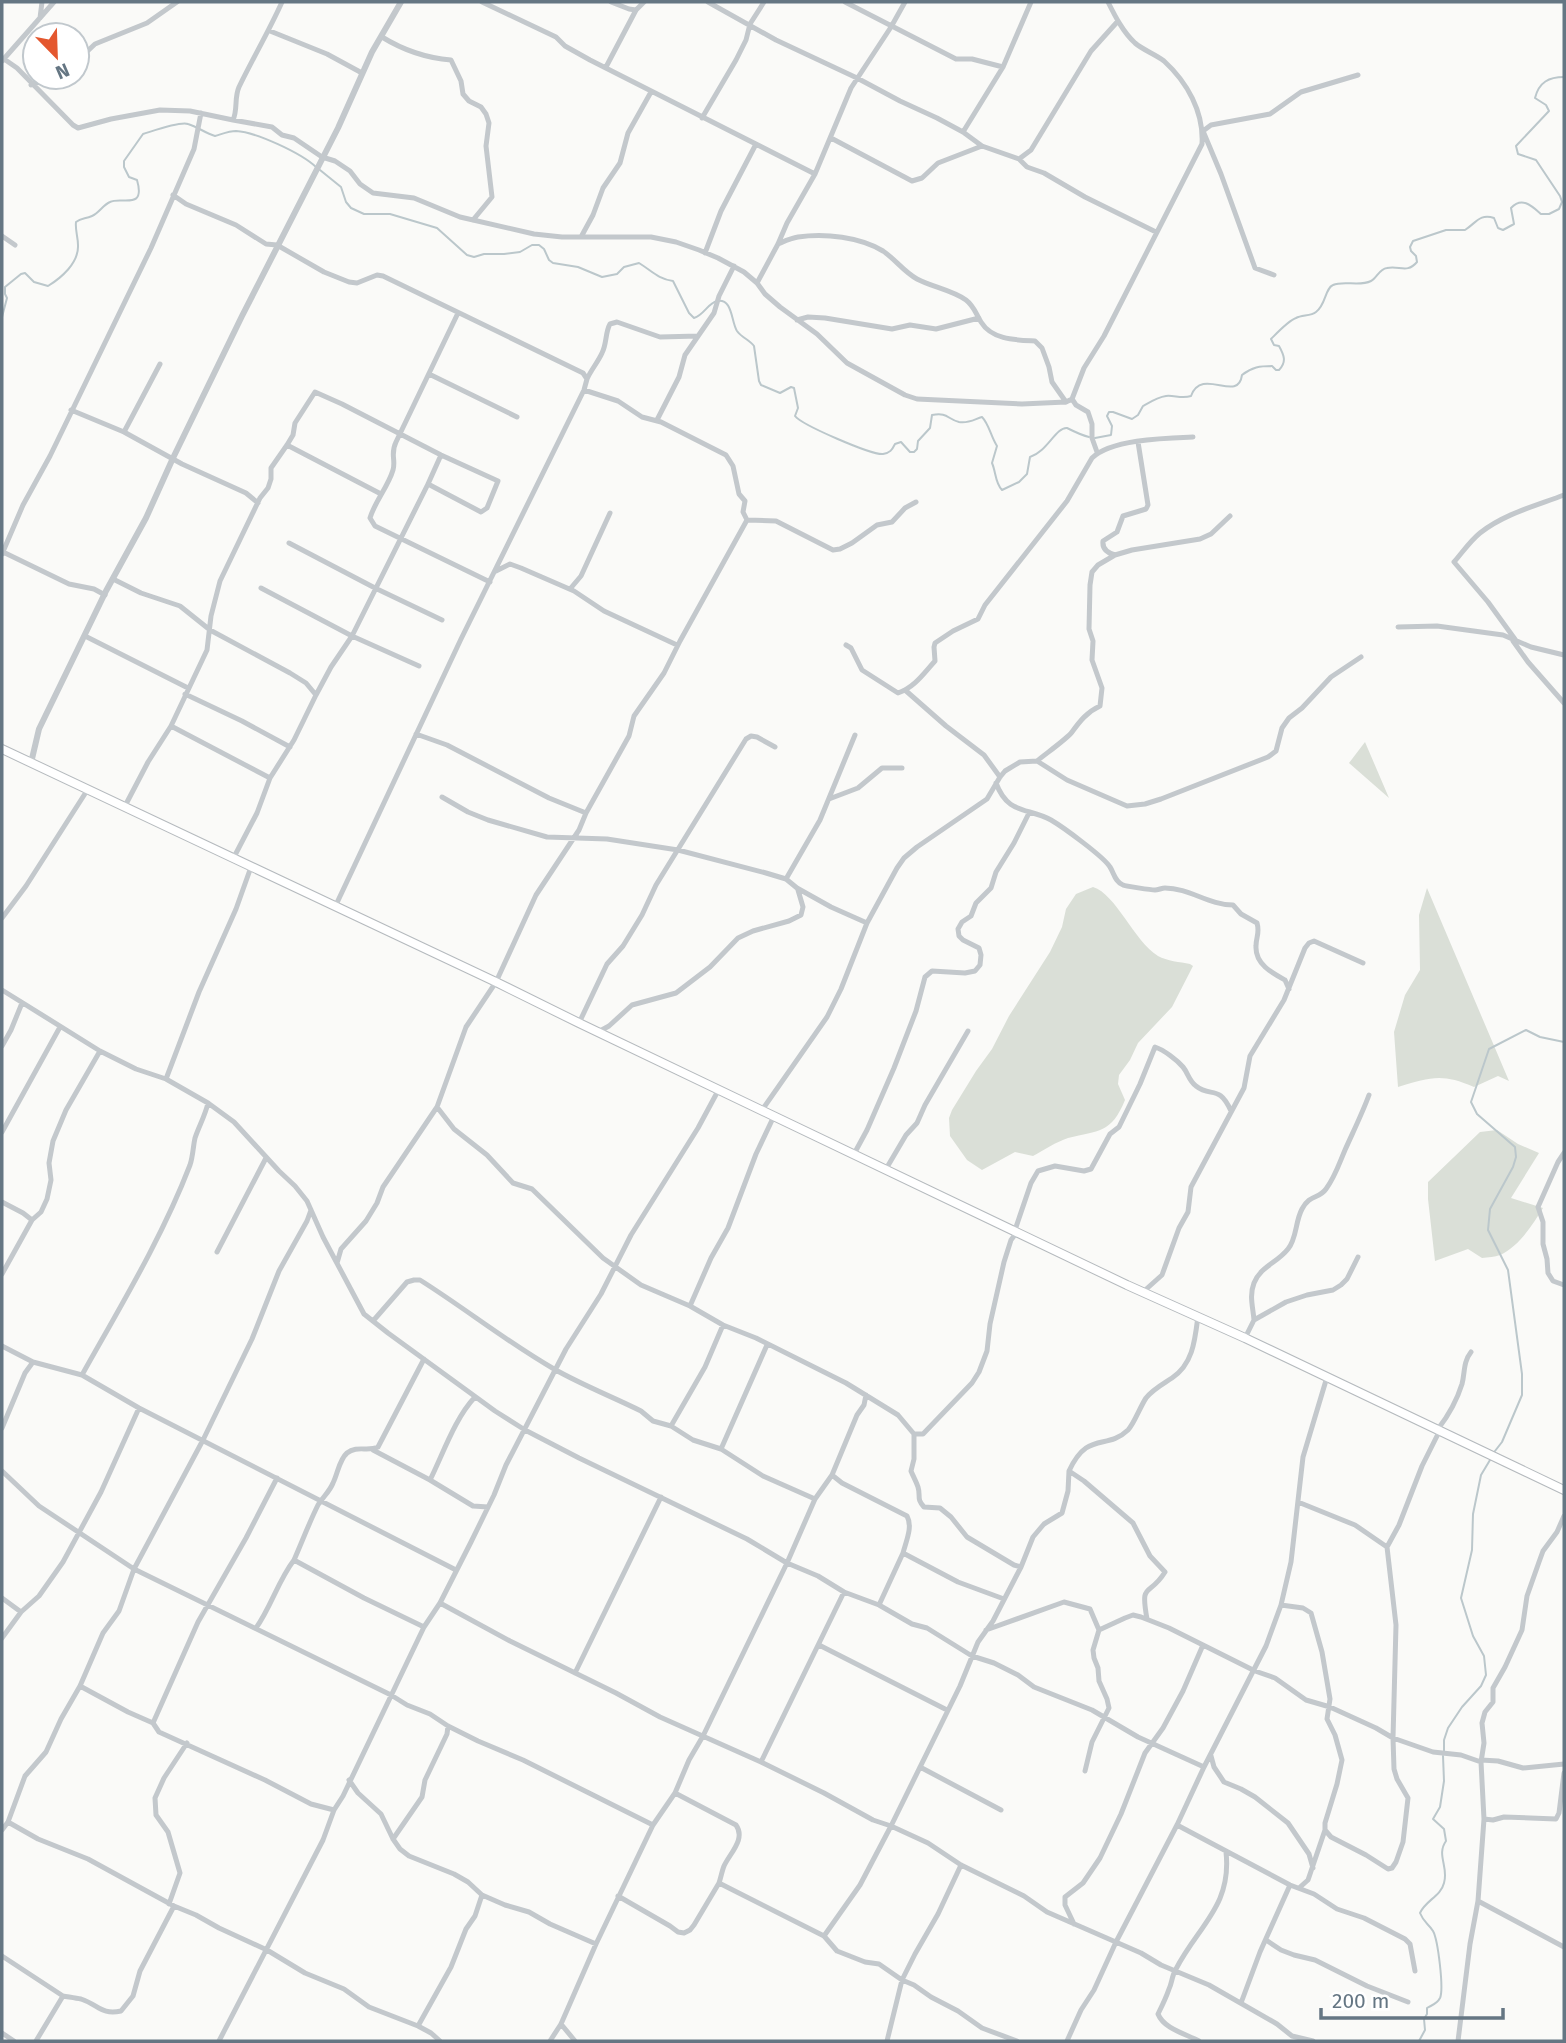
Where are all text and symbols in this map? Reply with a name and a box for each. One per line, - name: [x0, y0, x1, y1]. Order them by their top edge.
- north arrow: [21, 21, 91, 91]
- text: N: [52, 58, 73, 84]
- scale bar: [1321, 1976, 1503, 2020]
- text: 200 m: [1332, 1988, 1389, 2014]

